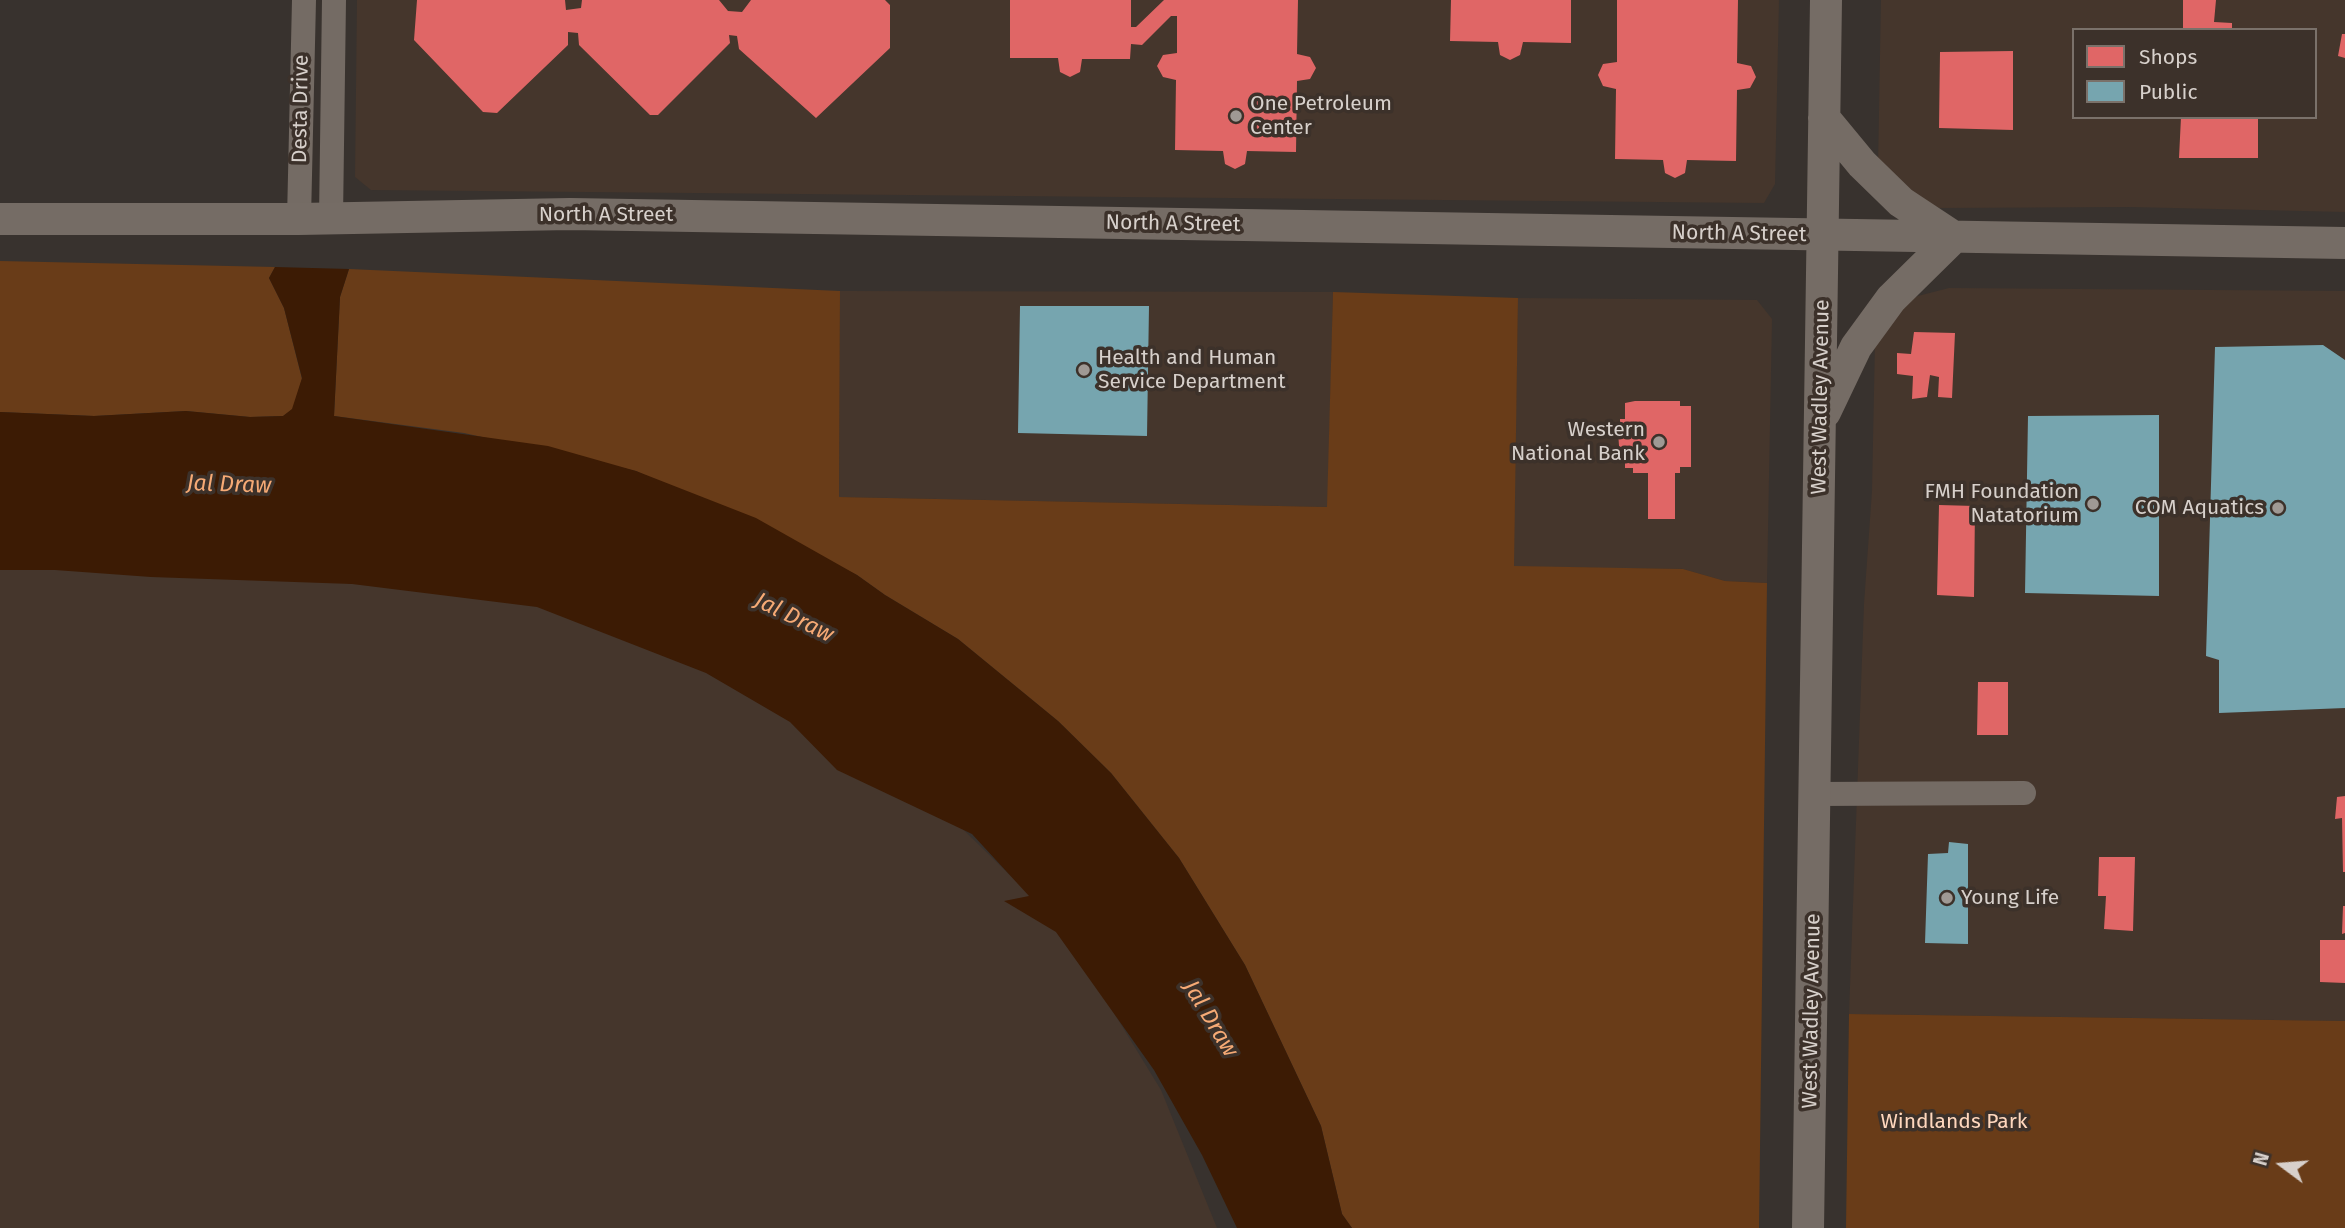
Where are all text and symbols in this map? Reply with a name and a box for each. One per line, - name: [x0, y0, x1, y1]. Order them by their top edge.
- legend: [2072, 28, 2317, 119]
- text: Shops: [2139, 44, 2197, 70]
- street label: Desta Drive: [287, 55, 315, 163]
- text: Public: [2139, 79, 2197, 105]
- place label: One Petroleum Center: [1250, 91, 1392, 141]
- marker: One Petroleum Center: [1228, 108, 1244, 124]
- street label: North A Street: [539, 202, 673, 228]
- street label: North A Street: [1105, 210, 1241, 238]
- street label: North A Street: [1671, 220, 1807, 248]
- street label: West Wadley Avenue: [1807, 299, 1835, 495]
- place label: Health and Human Service Department: [1098, 345, 1286, 395]
- marker: Health and Human Service Department: [1076, 362, 1092, 378]
- place label: Western National Bank: [1511, 417, 1645, 467]
- marker: Western National Bank: [1651, 434, 1667, 450]
- water label: Jal Draw: [186, 470, 272, 500]
- place label: FMH Foundation Natatorium: [1924, 479, 2079, 529]
- place label: COM Aquatics: [2135, 495, 2264, 521]
- marker: FMH Foundation Natatorium: [2085, 496, 2101, 512]
- marker: COM Aquatics: [2270, 500, 2286, 516]
- water label: Jal Draw: [750, 587, 838, 649]
- place label: Young Life: [1961, 885, 2059, 911]
- marker: Young Life: [1939, 890, 1955, 906]
- street label: West Wadley Avenue: [1798, 913, 1826, 1109]
- water label: Jal Draw: [1176, 976, 1244, 1062]
- park label: Windlands Park: [1880, 1109, 2028, 1135]
- north arrow: [2247, 1130, 2317, 1200]
- text: N: [2249, 1150, 2274, 1168]

